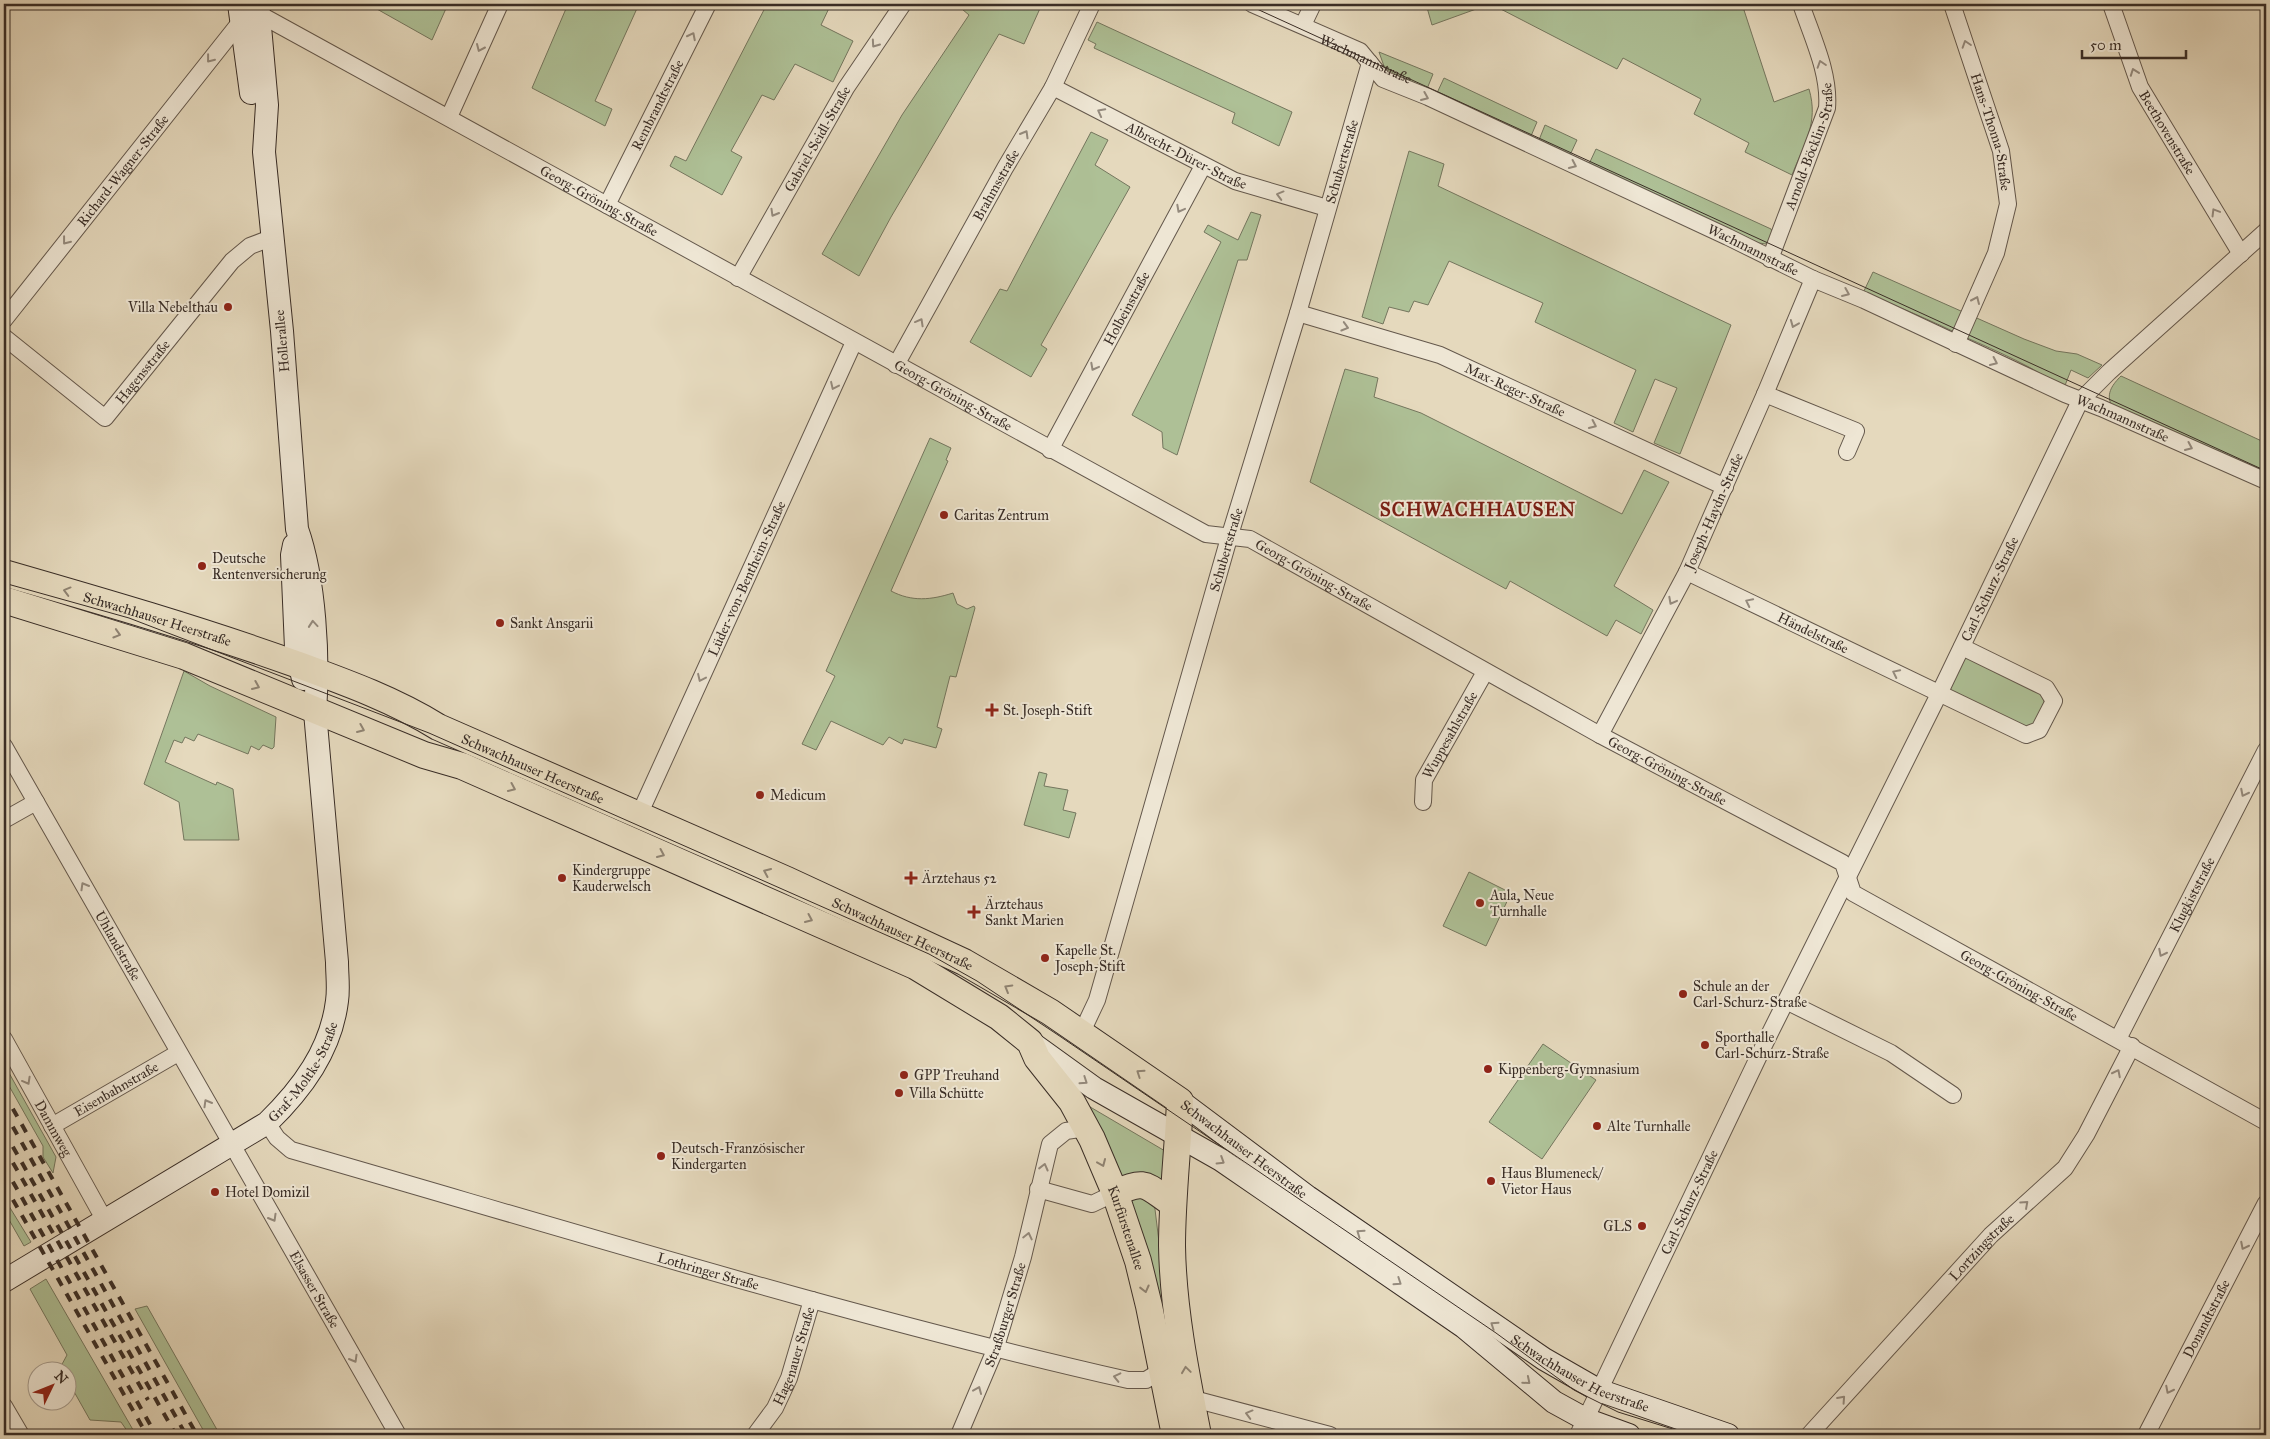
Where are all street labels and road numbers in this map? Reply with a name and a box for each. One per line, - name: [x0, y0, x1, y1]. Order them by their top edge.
- street label: Wachmannstraße: [1317, 31, 1415, 87]
- street label: Rembrandtstraße: [627, 57, 687, 153]
- street label: Hans-Thoma-Straße: [1967, 71, 2015, 192]
- street label: Arnold-Böcklin-Straße: [1781, 82, 1836, 213]
- street label: Gabriel-Seidl-Straße: [780, 83, 854, 195]
- street label: Beethovenstraße: [2136, 87, 2199, 178]
- street label: Richard-Wagner-Straße: [73, 111, 172, 230]
- street label: Albrecht-Dürer-Straße: [1122, 117, 1249, 193]
- street label: Schubertstraße: [1321, 118, 1362, 205]
- street label: Brahmsstraße: [969, 146, 1023, 224]
- street label: Georg-Gröning-Straße: [537, 162, 661, 240]
- street label: Wachmannstraße: [1705, 220, 1802, 279]
- street label: Holbeinstraße: [1100, 268, 1153, 348]
- street label: Hollerallee: [271, 309, 293, 373]
- street label: Hagensstraße: [111, 336, 174, 407]
- street label: Georg-Gröning-Straße: [891, 356, 1015, 434]
- street label: Max-Reger-Straße: [1462, 359, 1568, 420]
- street label: Wachmannstraße: [2074, 391, 2172, 446]
- street label: Joseph-Haydn-Straße: [1680, 450, 1747, 575]
- street label: Lüder-von-Bentheim-Straße: [704, 498, 789, 659]
- street label: Schubertstraße: [1206, 506, 1246, 593]
- street label: Carl-Schurz-Straße: [1957, 534, 2022, 644]
- street label: Georg-Gröning-Straße: [1252, 535, 1376, 615]
- street label: Schwachhauser Heerstraße: [81, 588, 234, 650]
- street label: Händelstraße: [1775, 608, 1852, 657]
- street label: Wuppesahlstraße: [1418, 688, 1481, 781]
- street label: Schwachhauser Heerstraße: [459, 730, 607, 807]
- street label: Georg-Gröning-Straße: [1605, 732, 1730, 809]
- street label: Klugkiststraße: [2165, 854, 2218, 935]
- street label: Schwachhauser Heerstraße: [829, 893, 976, 974]
- street label: Uhlandstraße: [92, 908, 145, 984]
- street label: Georg-Gröning-Straße: [1957, 946, 2081, 1025]
- street label: Graf-Moltke-Straße: [264, 1020, 341, 1126]
- street label: Eisenbahnstraße: [71, 1058, 161, 1120]
- street label: Schwachhauser Heerstraße: [1177, 1096, 1311, 1202]
- street label: Dammweg: [31, 1097, 76, 1160]
- street label: Carl-Schurz-Straße: [1657, 1147, 1721, 1257]
- street label: Kurfürstenallee: [1104, 1183, 1148, 1272]
- street label: Lortzingstraße: [1945, 1210, 2017, 1284]
- street label: Elsasser Straße: [286, 1248, 344, 1331]
- street label: Lothringer Straße: [656, 1249, 761, 1294]
- street label: Straßburger Straße: [980, 1260, 1029, 1370]
- street label: Donandtstraße: [2179, 1277, 2233, 1361]
- street label: Hagenauer Straße: [769, 1305, 818, 1408]
- street label: Schwachhauser Heerstraße: [1508, 1330, 1651, 1416]

